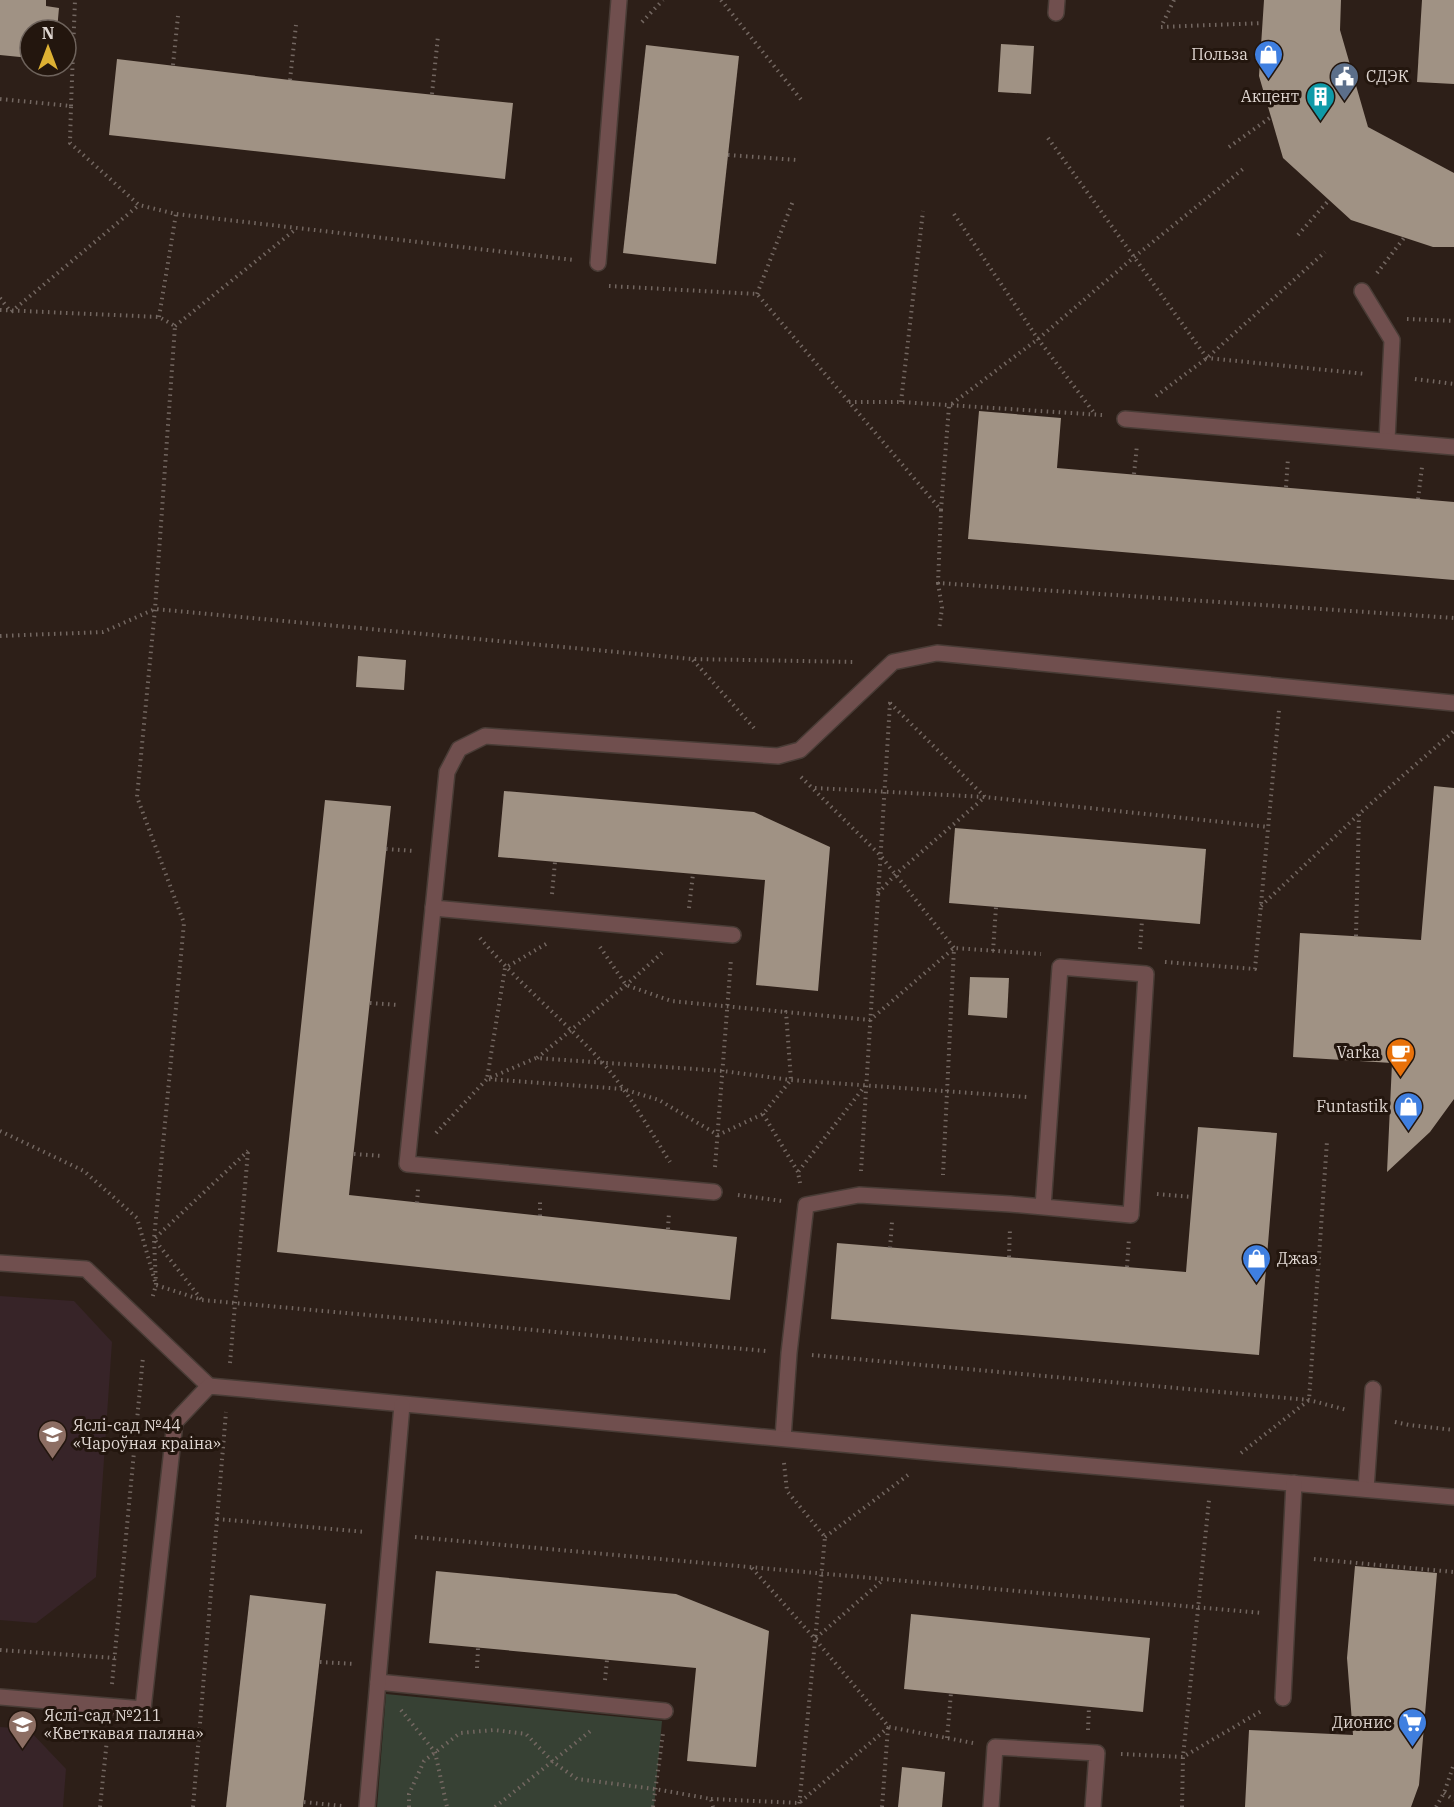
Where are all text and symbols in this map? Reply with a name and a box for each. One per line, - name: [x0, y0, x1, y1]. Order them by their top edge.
- north arrow: [18, 18, 78, 78]
- text: N: [42, 23, 54, 43]
- shop icon: Польза: [1253, 38, 1285, 80]
- place label: Польза: [1191, 44, 1248, 64]
- public building icon: СДЭК: [1329, 60, 1361, 102]
- place label: СДЭК: [1366, 66, 1409, 86]
- building icon: Акцент: [1304, 80, 1336, 122]
- place label: Акцент: [1241, 86, 1299, 106]
- cafe icon: Varka: [1385, 1036, 1417, 1078]
- place label: Varka: [1337, 1042, 1380, 1062]
- shop icon: Funtastik: [1393, 1090, 1425, 1132]
- place label: Funtastik: [1316, 1096, 1389, 1116]
- shop icon: Джаз: [1240, 1242, 1272, 1284]
- place label: Джаз: [1277, 1248, 1318, 1268]
- place label: Яслі-сад №44 «Чароўная краіна»: [73, 1415, 221, 1453]
- school or university icon: Яслі-сад №44 «Чароўная краіна»: [36, 1418, 68, 1460]
- place label: Яслі-сад №211 «Кветкавая паляна»: [44, 1705, 203, 1743]
- supermarket icon: Дионис: [1397, 1706, 1429, 1748]
- school or university icon: Яслі-сад №211 «Кветкавая паляна»: [7, 1708, 39, 1750]
- place label: Дионис: [1332, 1712, 1392, 1732]

